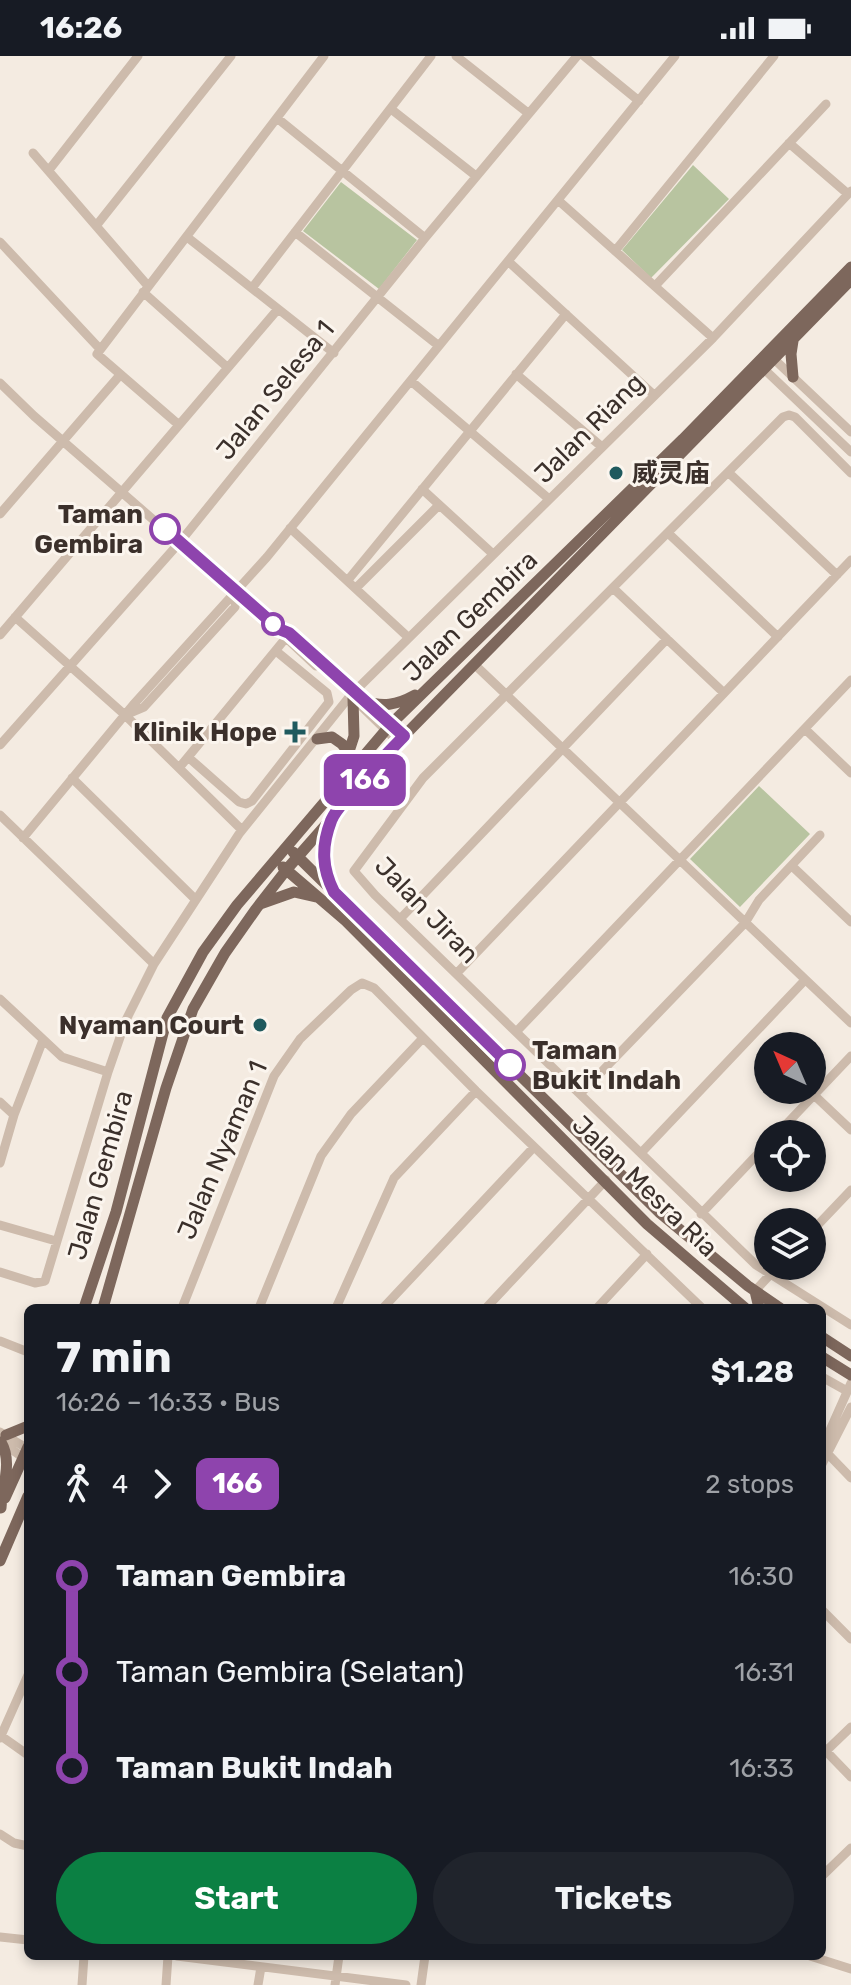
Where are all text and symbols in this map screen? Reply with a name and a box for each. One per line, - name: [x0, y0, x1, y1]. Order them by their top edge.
- text: 16:26: [40, 10, 122, 46]
- street label: Jalan Selesa 1: [210, 314, 341, 466]
- street label: Jalan Riang: [528, 367, 651, 490]
- place label: 威灵庙: [632, 458, 710, 489]
- marker: 威灵庙: [607, 464, 625, 482]
- place label: Taman Gembira: [34, 499, 143, 560]
- marker: Taman Gembira: [150, 514, 180, 544]
- street label: Jalan Gembira: [397, 545, 544, 688]
- unlabelled marker: [262, 613, 284, 635]
- place label: Klinik Hope: [133, 717, 277, 748]
- marker: Klinik Hope: [284, 721, 306, 743]
- line badge: 166: [319, 754, 411, 806]
- text: 166: [340, 763, 390, 796]
- street label: Jalan Jiran: [368, 851, 485, 970]
- place label: Nyaman Court: [59, 1010, 244, 1041]
- marker: Nyaman Court: [251, 1016, 269, 1034]
- north arrow: [754, 1032, 826, 1104]
- map controls: [754, 1032, 826, 1280]
- place label: Taman Bukit Indah: [532, 1035, 681, 1096]
- marker: Taman Bukit Indah: [495, 1050, 525, 1080]
- street label: Jalan Nyaman 1: [171, 1056, 274, 1244]
- street label: Jalan Gembira: [62, 1087, 139, 1263]
- street label: Jalan Mesra Ria: [566, 1109, 724, 1264]
- button: locate: [754, 1120, 826, 1192]
- button: layers: [754, 1208, 826, 1280]
- text: 7 min: [56, 1331, 172, 1383]
- text: $1.28: [711, 1354, 794, 1390]
- text: 16:26 – 16:33 · Bus: [56, 1387, 280, 1418]
- icon: walk: [56, 1462, 100, 1506]
- icon: forward: [140, 1462, 184, 1506]
- text: 166: [212, 1467, 263, 1500]
- text: 4: [112, 1469, 128, 1500]
- text: 2 stops: [705, 1469, 794, 1500]
- text: Taman Gembira: [116, 1558, 346, 1594]
- text: 16:30: [728, 1561, 794, 1592]
- text: Taman Gembira (Selatan): [116, 1654, 464, 1690]
- text: 16:31: [734, 1657, 794, 1688]
- text: Taman Bukit Indah: [116, 1750, 393, 1786]
- text: 16:33: [729, 1753, 794, 1784]
- button: Start: [56, 1852, 417, 1944]
- button: Tickets: [433, 1852, 794, 1944]

